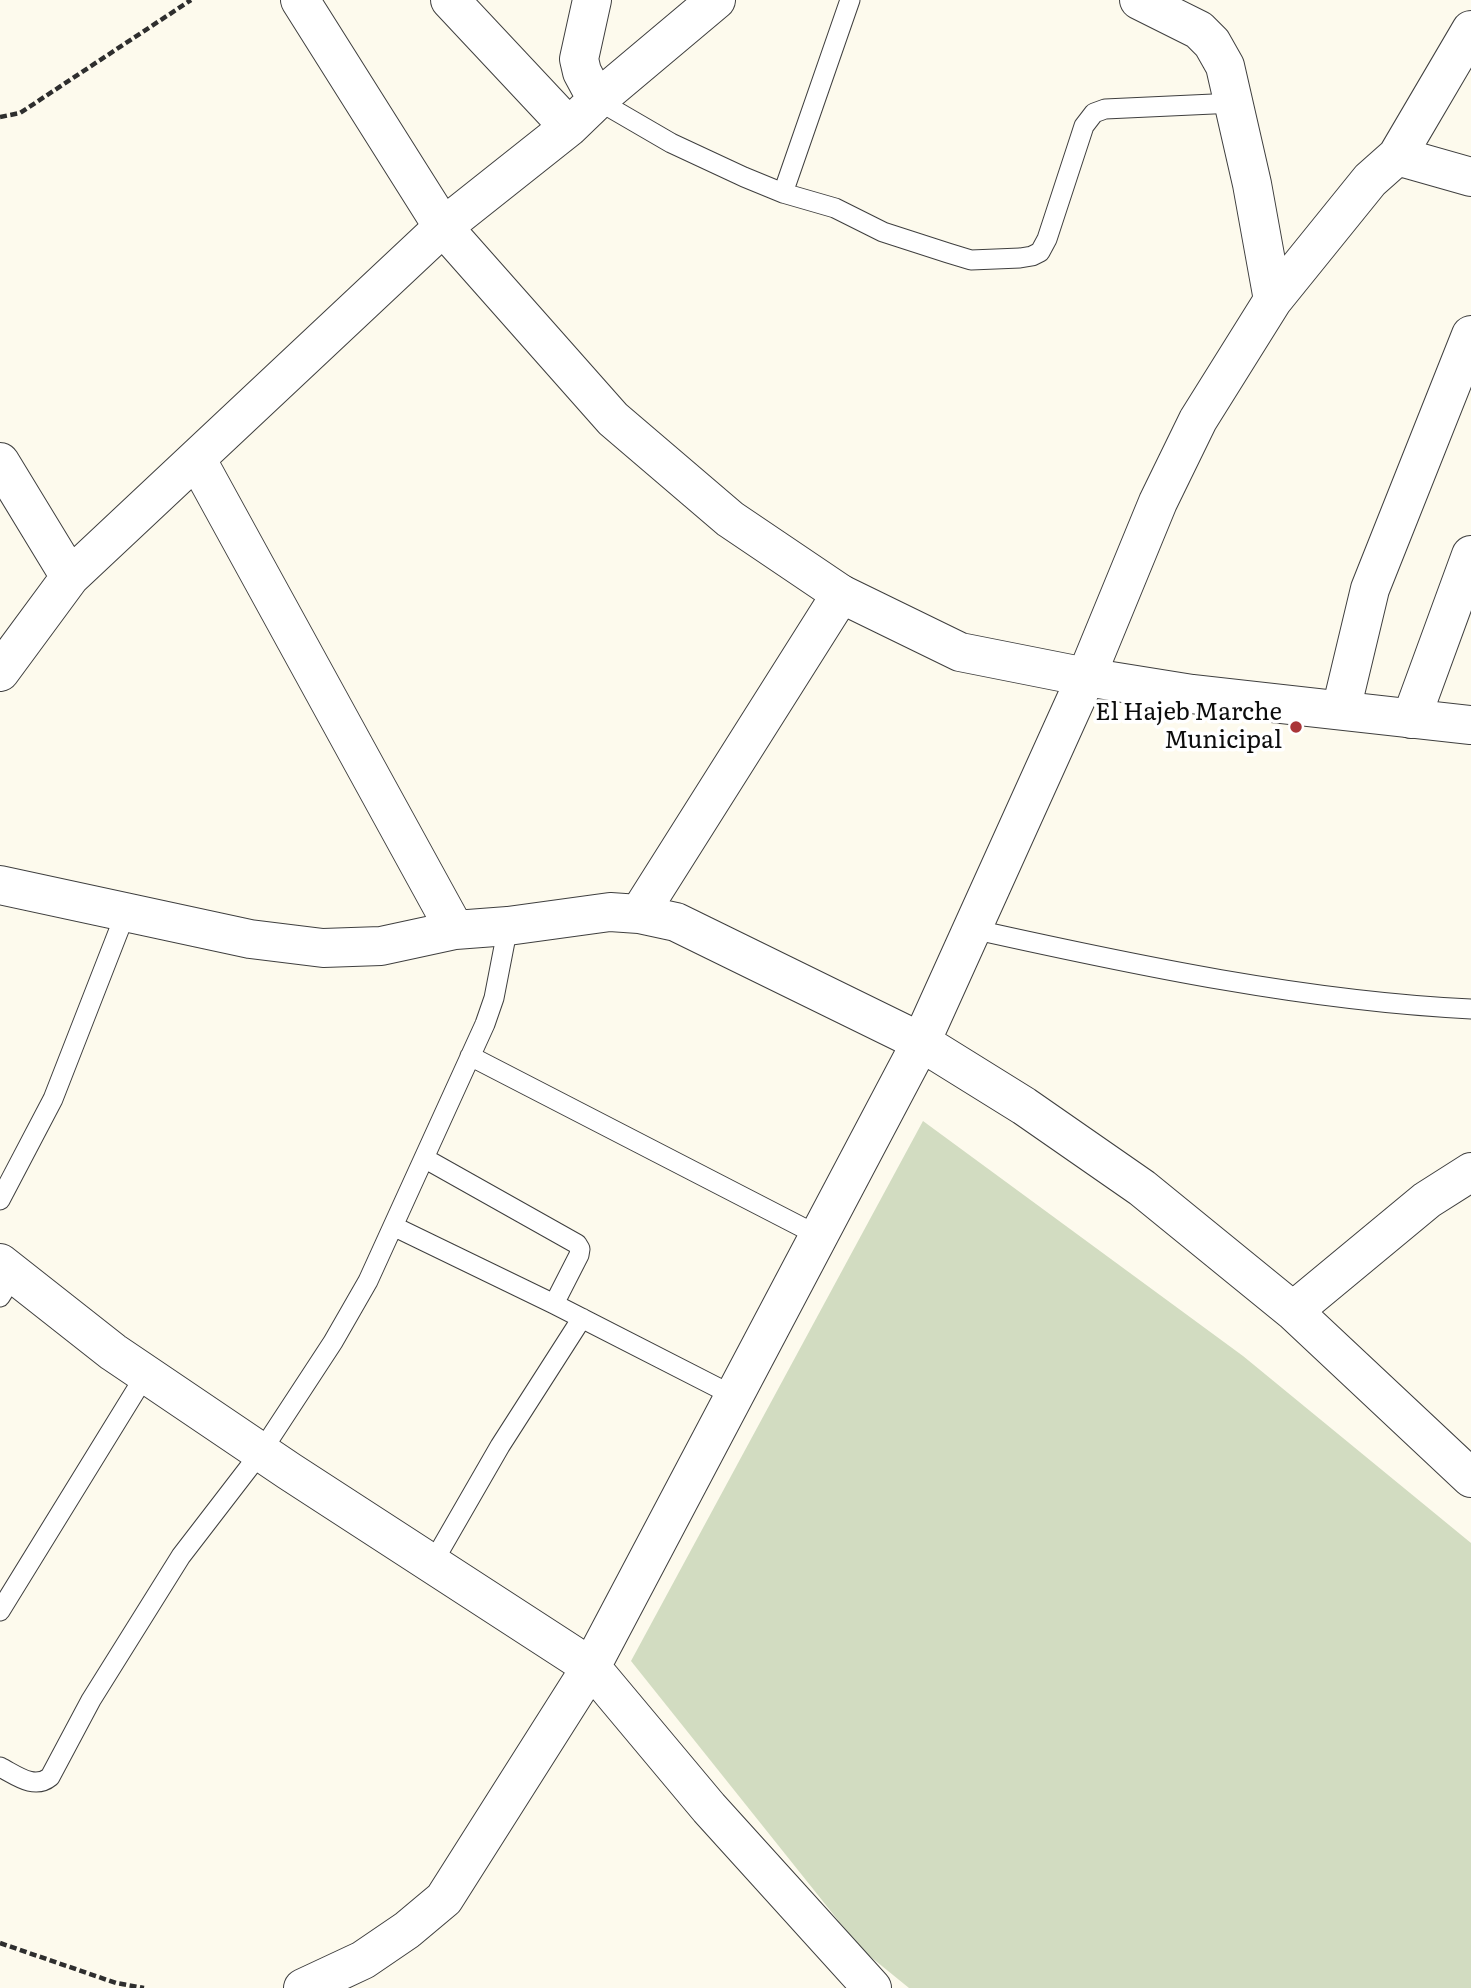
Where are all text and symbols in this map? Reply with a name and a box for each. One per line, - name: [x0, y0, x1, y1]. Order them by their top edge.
- place label: El Hajeb Marche Municipal: [1095, 699, 1282, 755]
- marker: El Hajeb Marche Municipal: [1288, 719, 1304, 735]

